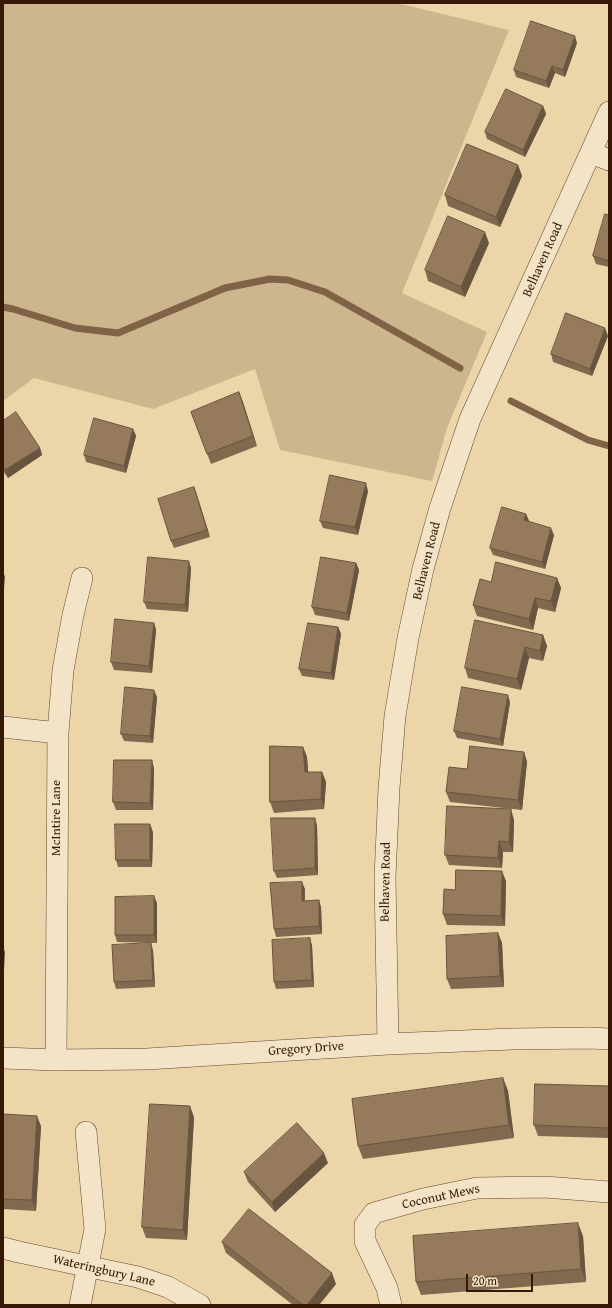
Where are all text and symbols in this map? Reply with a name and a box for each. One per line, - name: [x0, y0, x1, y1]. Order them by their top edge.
- street label: Belhaven Road: [520, 220, 566, 300]
- street label: Belhaven Road: [410, 520, 444, 602]
- street label: McIntire Lane: [49, 780, 65, 856]
- street label: Belhaven Road: [378, 842, 394, 922]
- street label: Gregory Drive: [268, 1039, 344, 1059]
- street label: Coconut Mews: [401, 1181, 481, 1213]
- street label: Wateringbury Lane: [51, 1252, 157, 1290]
- scale bar: [468, 1266, 535, 1292]
- text: 20 m: [473, 1272, 497, 1289]

